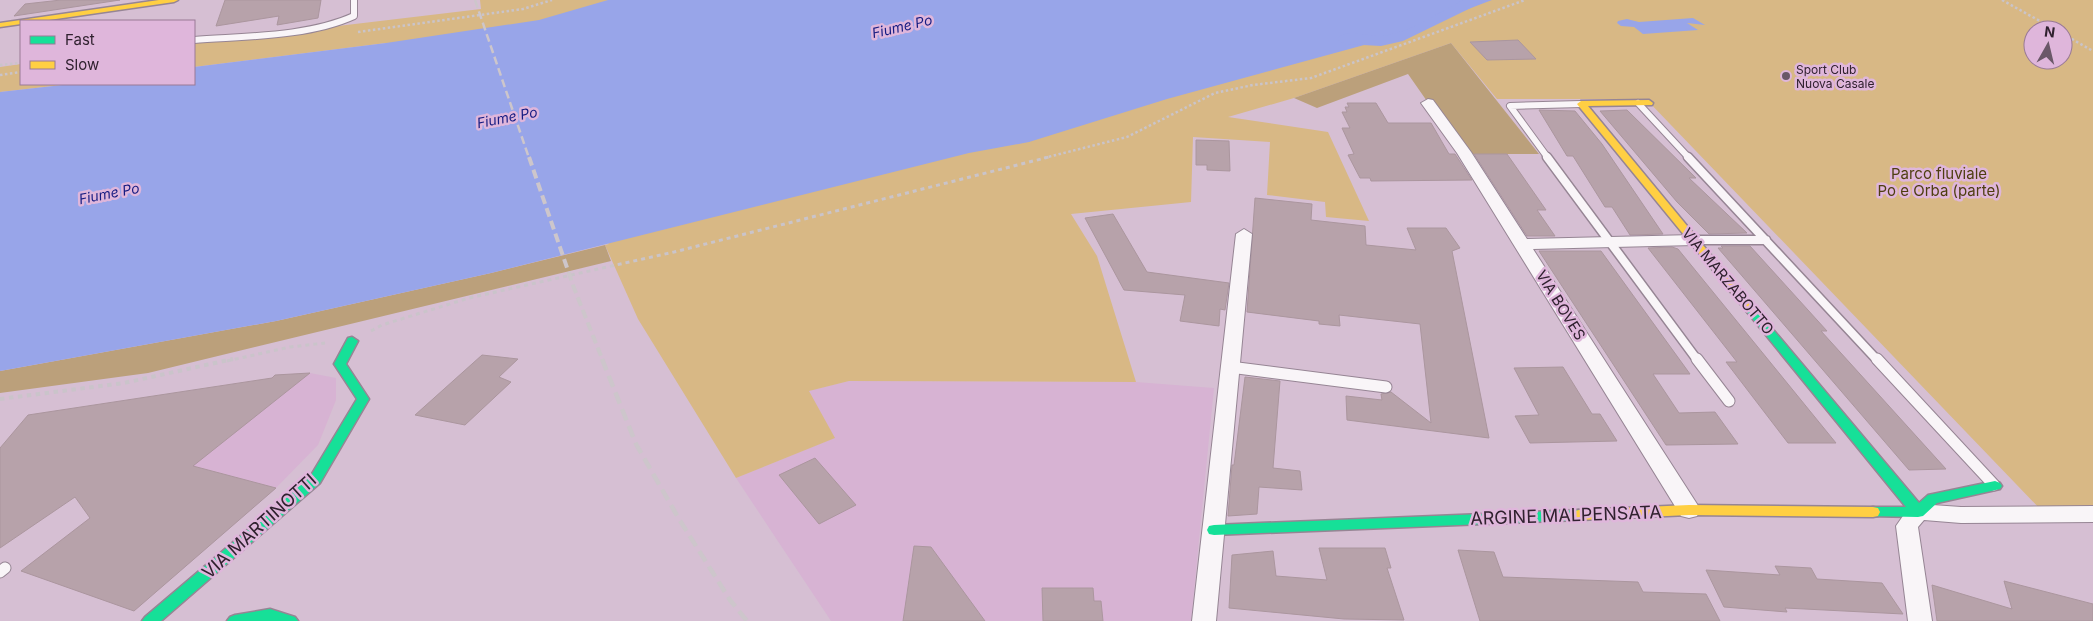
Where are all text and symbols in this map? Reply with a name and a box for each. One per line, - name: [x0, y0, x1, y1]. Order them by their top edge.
- water label: Fiume Po: [870, 11, 934, 41]
- legend: [20, 20, 195, 85]
- north arrow: [2023, 20, 2073, 70]
- text: N: [2043, 22, 2056, 41]
- text: Fast: [65, 30, 95, 49]
- text: Slow: [65, 55, 99, 74]
- place label: Sport Club Nuova Casale: [1796, 62, 1874, 91]
- marker: Sport Club Nuova Casale: [1780, 70, 1792, 82]
- water label: Fiume Po: [475, 103, 539, 131]
- park label: Parco fluviale Po e Orba (parte): [1878, 164, 2000, 200]
- water label: Fiume Po: [77, 179, 141, 207]
- street label: VIA MARZABOTTO: [1678, 224, 1778, 338]
- street label: VIA BOVES: [1532, 267, 1590, 343]
- street label: VIA MARTINOTTI: [198, 469, 320, 583]
- street label: ARGINE MALPENSATA: [1470, 501, 1662, 529]

